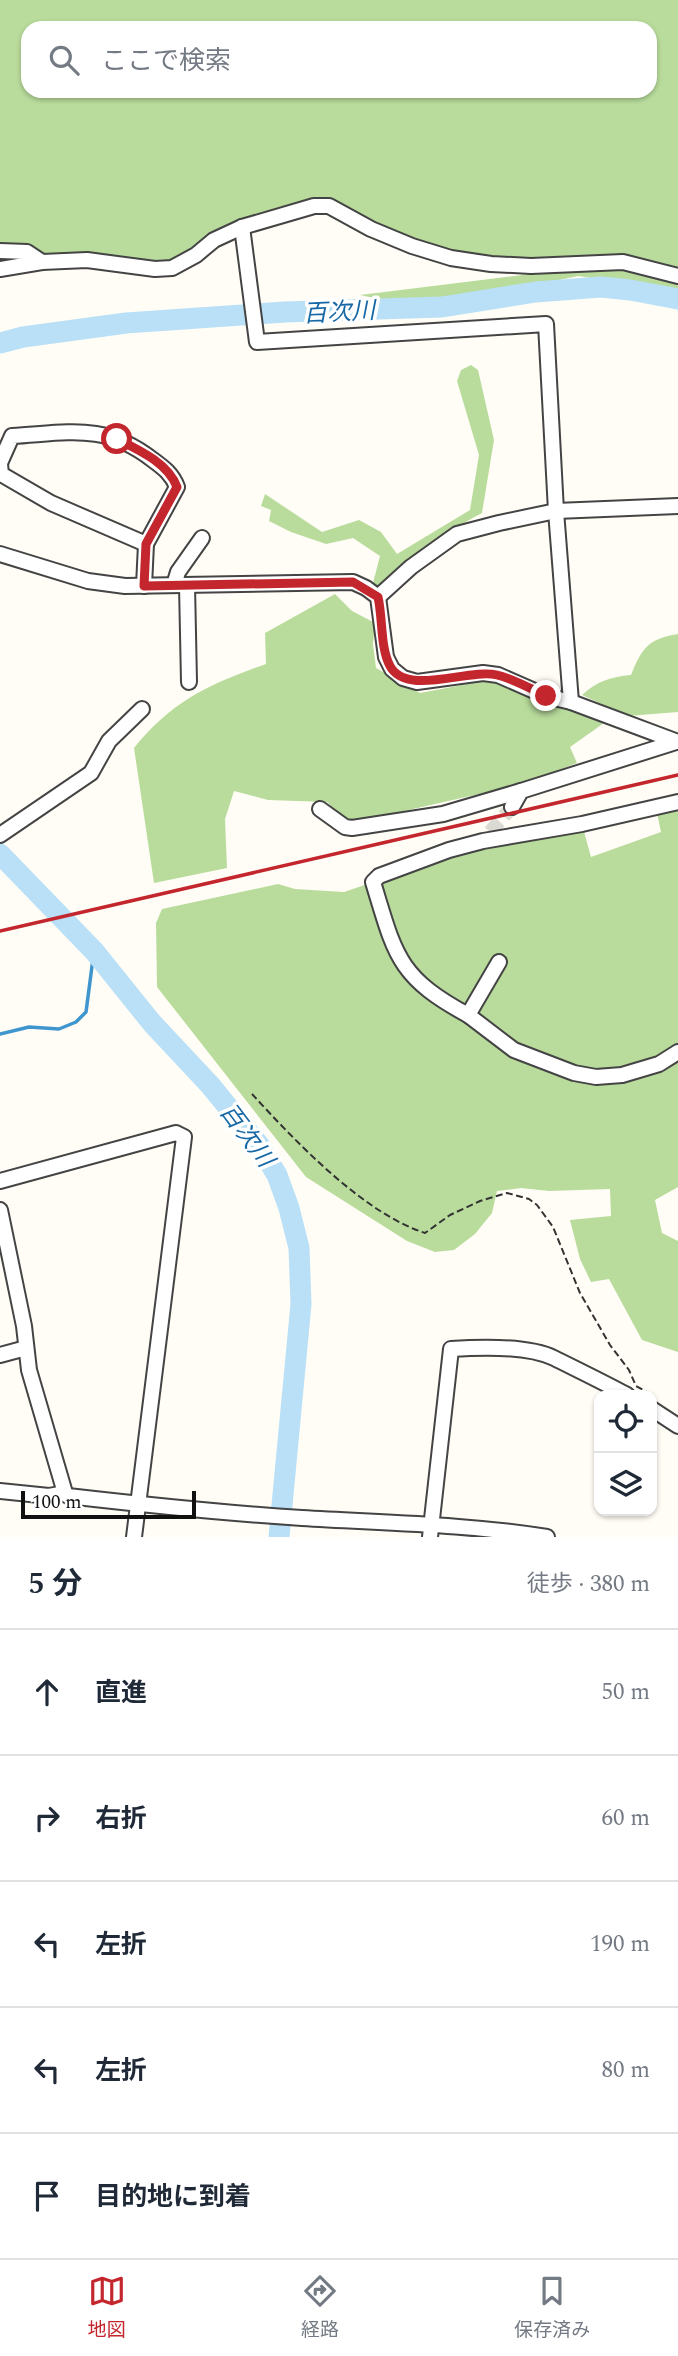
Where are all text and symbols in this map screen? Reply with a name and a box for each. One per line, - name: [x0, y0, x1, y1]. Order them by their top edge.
- search box: [21, 21, 657, 98]
- icon: search: [45, 41, 83, 79]
- text: ここで検索: [101, 41, 231, 81]
- water label: 百次川: [302, 293, 379, 333]
- route start: [101, 423, 132, 454]
- route end: [530, 680, 561, 711]
- water label: 百次川: [210, 1096, 284, 1178]
- map controls: [594, 1390, 657, 1516]
- button: locate: [594, 1390, 657, 1453]
- button: layers: [594, 1453, 657, 1516]
- scale bar: [21, 1488, 196, 1520]
- text: 100 m: [32, 1488, 82, 1517]
- text: 5 分: [28, 1561, 82, 1607]
- text: 徒歩 · 380 m: [527, 1567, 650, 1602]
- icon: ahead: [28, 1673, 66, 1711]
- text: 直進: [95, 1673, 147, 1713]
- text: 50 m: [601, 1675, 650, 1710]
- icon: right: [28, 1799, 66, 1837]
- text: 右折: [95, 1799, 147, 1839]
- text: 60 m: [601, 1801, 650, 1836]
- icon: left: [28, 1925, 66, 1963]
- text: 左折: [95, 1925, 147, 1965]
- text: 190 m: [590, 1927, 650, 1962]
- icon: left: [28, 2051, 66, 2089]
- text: 左折: [95, 2051, 147, 2091]
- text: 80 m: [601, 2053, 650, 2088]
- icon: arrive: [28, 2177, 66, 2215]
- text: 目的地に到着: [95, 2177, 251, 2217]
- tab: 地図: [88, 2272, 126, 2345]
- tab: 経路: [301, 2272, 339, 2345]
- tab: 保存済み: [514, 2272, 590, 2345]

